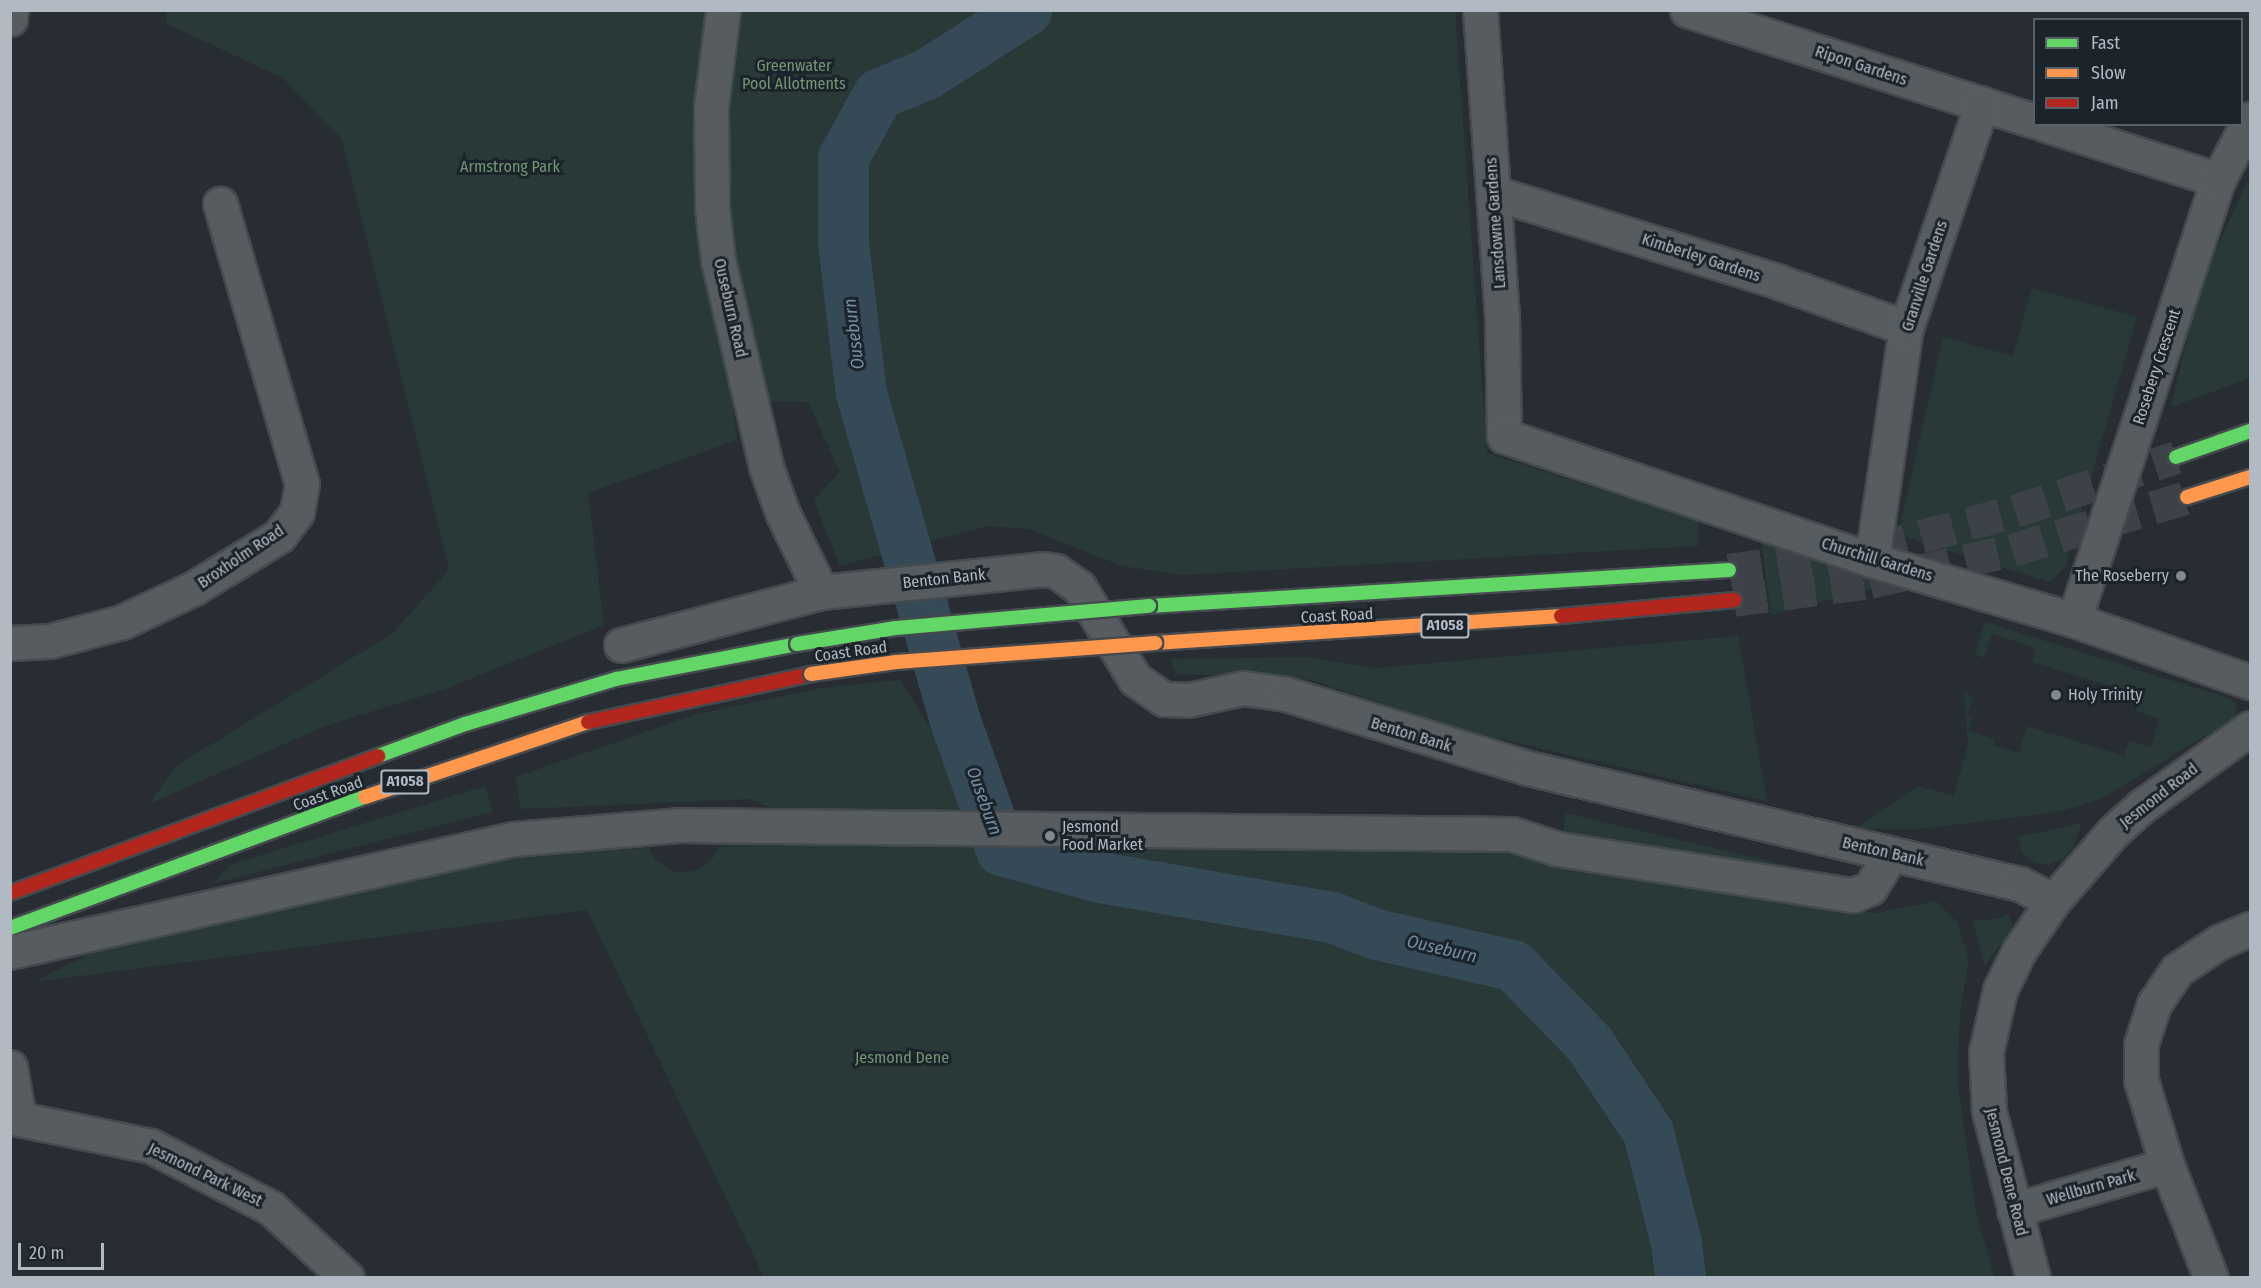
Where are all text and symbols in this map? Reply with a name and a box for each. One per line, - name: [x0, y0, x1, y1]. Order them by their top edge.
- legend: [2033, 18, 2243, 126]
- text: Fast: [2091, 32, 2120, 54]
- street label: Ripon Gardens: [1812, 42, 1910, 90]
- park label: Greenwater Pool Allotments: [742, 56, 846, 94]
- text: Slow: [2091, 62, 2126, 84]
- text: Jam: [2091, 92, 2119, 114]
- park label: Armstrong Park: [460, 157, 560, 177]
- street label: Lansdowne Gardens: [1482, 157, 1510, 289]
- street label: Granville Gardens: [1898, 218, 1952, 334]
- street label: Kimberley Gardens: [1639, 230, 1763, 286]
- street label: Ouseburn Road: [709, 257, 751, 359]
- water label: Ouseburn: [839, 297, 869, 371]
- street label: Rosebery Crescent: [2129, 307, 2185, 427]
- street label: Broxholm Road: [194, 521, 288, 593]
- street label: Churchill Gardens: [1819, 534, 1935, 586]
- street label: Benton Bank: [902, 565, 986, 593]
- place label: The Roseberry: [2075, 566, 2169, 586]
- marker: The Roseberry: [2174, 569, 2188, 583]
- street label: Coast Road: [1300, 605, 1374, 627]
- road number: A1058: [1420, 614, 1470, 638]
- street label: Coast Road: [814, 637, 888, 667]
- place label: Holy Trinity: [2068, 685, 2142, 705]
- marker: Holy Trinity: [2049, 688, 2063, 702]
- street label: Benton Bank: [1368, 714, 1454, 756]
- street label: Jesmond Road: [2116, 760, 2202, 832]
- water label: Ouseburn: [962, 764, 1006, 838]
- road number: A1058: [380, 770, 430, 794]
- street label: Coast Road: [291, 773, 365, 815]
- place label: Jesmond Food Market: [1062, 817, 1143, 855]
- marker: Jesmond Food Market: [1043, 829, 1057, 843]
- street label: Benton Bank: [1840, 833, 1926, 871]
- water label: Ouseburn: [1405, 930, 1479, 968]
- park label: Jesmond Dene: [855, 1048, 949, 1068]
- street label: Jesmond Dene Road: [1981, 1106, 2031, 1238]
- street label: Jesmond Park West: [145, 1139, 265, 1211]
- street label: Wellburn Park: [2044, 1166, 2138, 1210]
- scale bar: [21, 1231, 106, 1269]
- text: 20 m: [29, 1242, 64, 1264]

